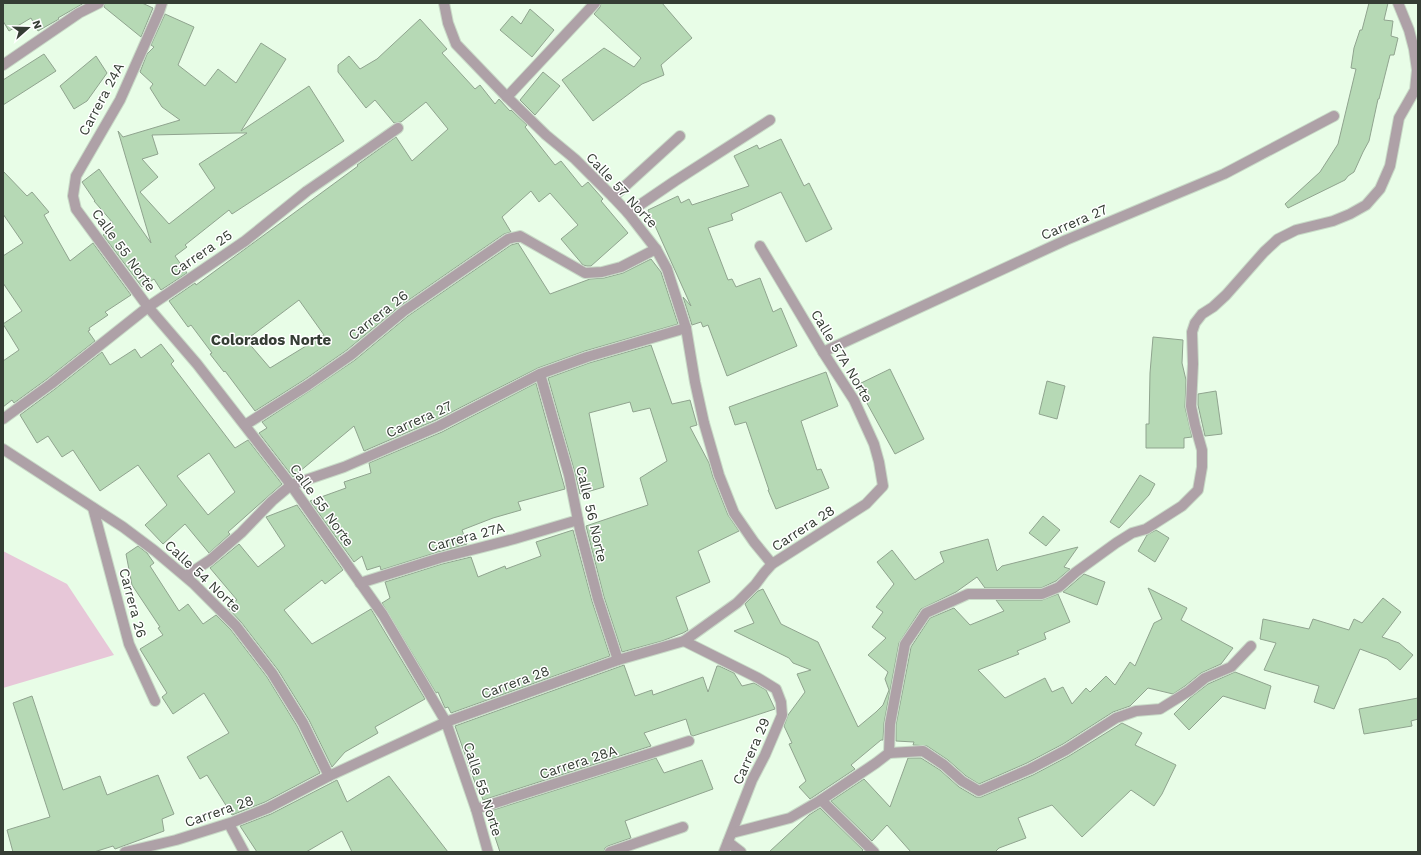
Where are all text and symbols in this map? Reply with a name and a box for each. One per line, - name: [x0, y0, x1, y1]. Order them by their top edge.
- north arrow: [8, 8, 48, 48]
- text: N: [29, 19, 44, 31]
- street label: Carrera 24A: [75, 60, 127, 138]
- street label: Calle 57 Norte: [583, 149, 661, 231]
- street label: Carrera 27: [1038, 201, 1110, 243]
- street label: Calle 55 Norte: [89, 206, 159, 294]
- street label: Carrera 25: [167, 227, 235, 279]
- street label: Carrera 26: [345, 287, 411, 343]
- street label: Calle 57A Norte: [808, 307, 876, 405]
- district label: Colorados Norte: [211, 331, 331, 349]
- street label: Carrera 27: [384, 397, 455, 441]
- street label: Calle 55 Norte: [287, 461, 357, 549]
- street label: Calle 56 Norte: [573, 464, 611, 564]
- street label: Carrera 28: [769, 502, 837, 554]
- street label: Carrera 27A: [426, 519, 506, 555]
- street label: Calle 54 Norte: [162, 537, 244, 615]
- street label: Carrera 26: [116, 566, 150, 640]
- street label: Carrera 28: [479, 662, 551, 702]
- street label: Carrera 29: [729, 715, 773, 787]
- street label: Calle 55 Norte: [460, 740, 506, 838]
- street label: Carrera 28A: [537, 742, 619, 782]
- street label: Carrera 28: [183, 792, 255, 830]

